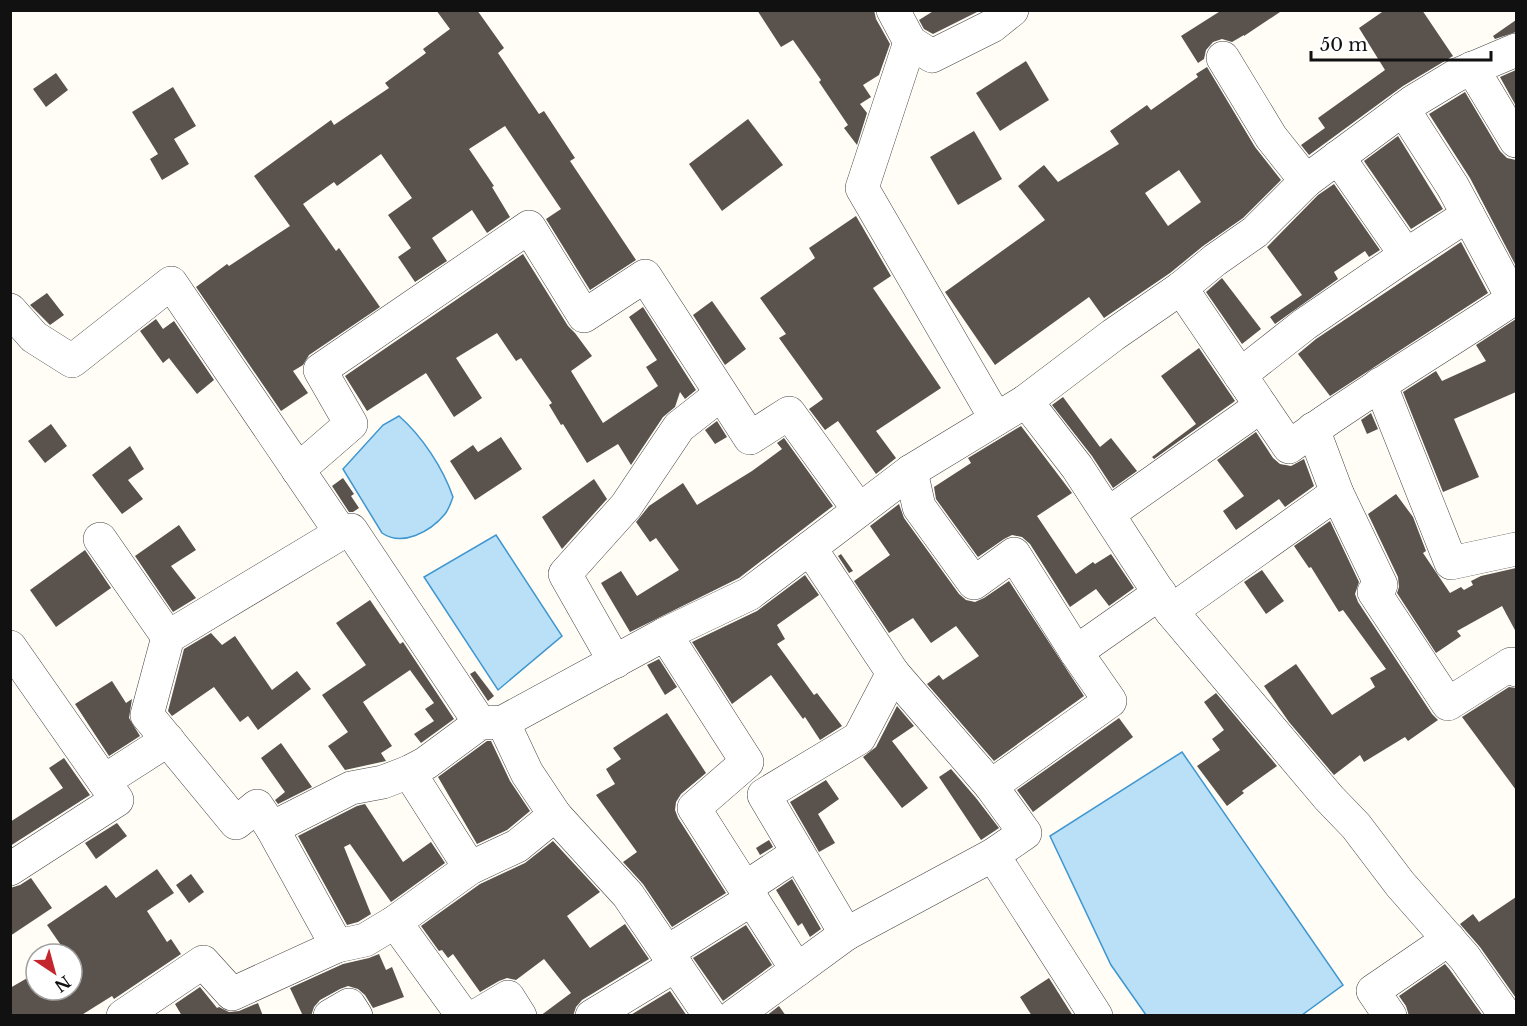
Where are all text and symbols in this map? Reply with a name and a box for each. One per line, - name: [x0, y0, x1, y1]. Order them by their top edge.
- scale bar: [1311, 24, 1491, 62]
- text: 50 m: [1320, 34, 1368, 56]
- north arrow: [24, 942, 84, 1002]
- text: N: [51, 972, 75, 997]

